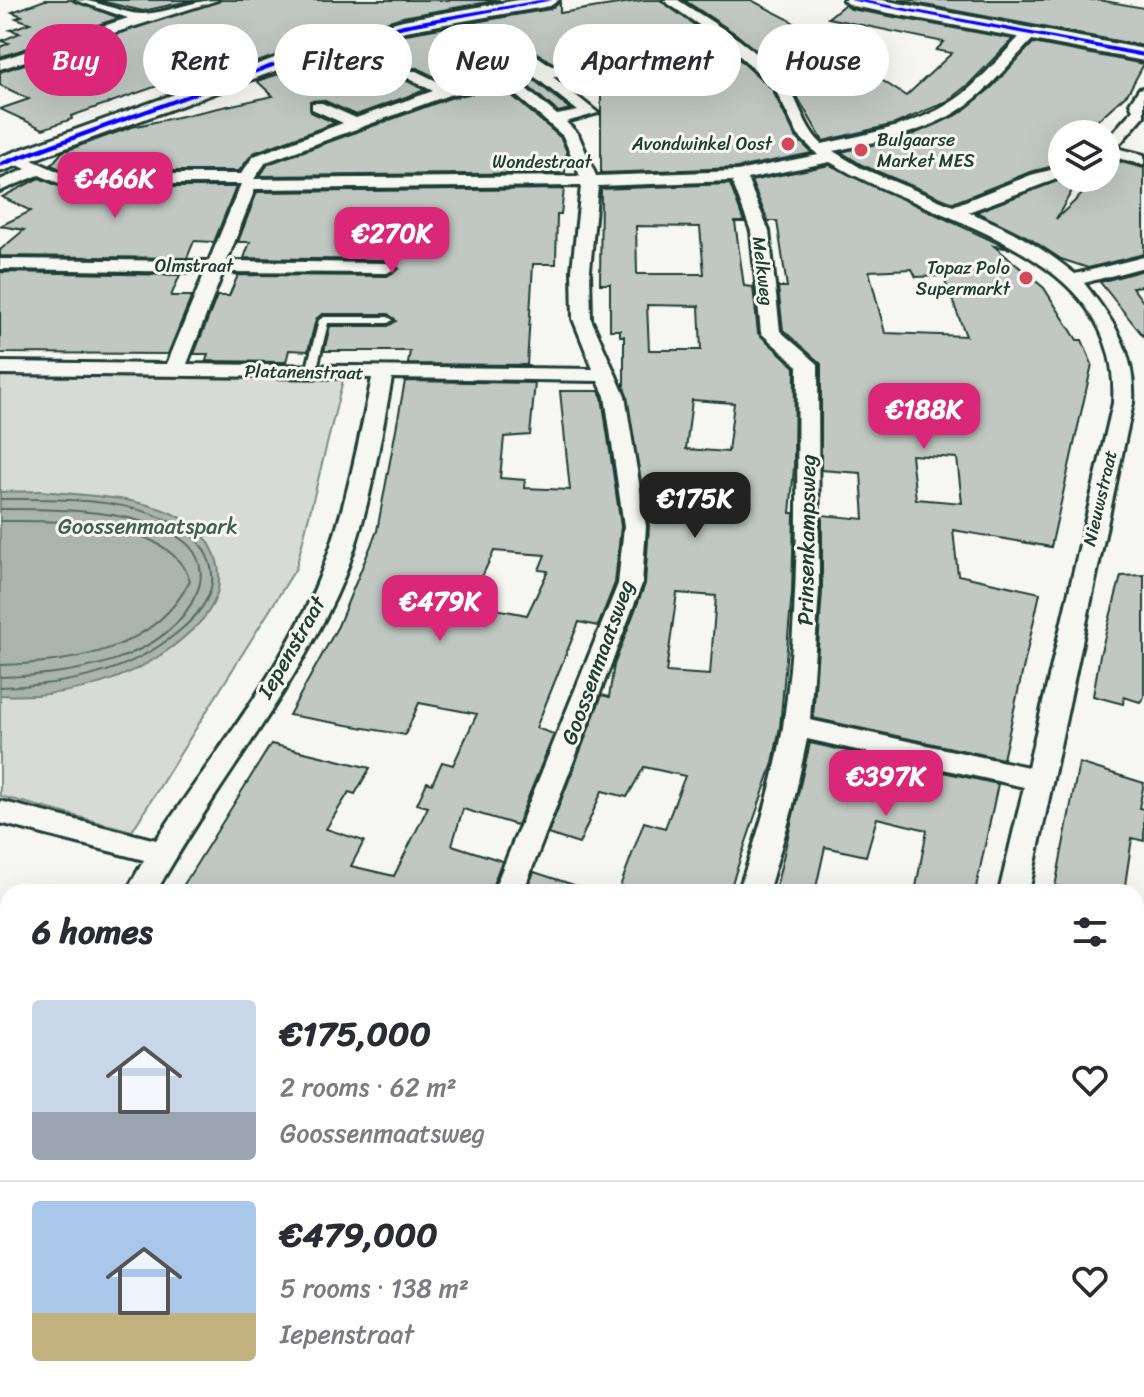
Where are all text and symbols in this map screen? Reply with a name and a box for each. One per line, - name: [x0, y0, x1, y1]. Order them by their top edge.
- chip: Buy: [24, 24, 127, 96]
- chip: Rent: [143, 24, 258, 96]
- chip: Filters: [274, 24, 412, 96]
- chip: New: [428, 24, 537, 96]
- chip: Apartment: [553, 24, 741, 96]
- chip: House: [757, 24, 889, 96]
- map controls: [1048, 120, 1120, 192]
- button: layers: [1048, 120, 1120, 192]
- place label: Bulgaarse Market MES: [877, 124, 975, 177]
- place label: Avondwinkel Oost: [631, 128, 773, 160]
- marker: Avondwinkel Oost: [779, 135, 797, 153]
- marker: Bulgaarse Market MES: [852, 141, 870, 159]
- street label: Wondestraat: [492, 146, 592, 178]
- pin: €466K: [59, 152, 171, 220]
- text: €466K: [76, 155, 154, 201]
- pin: €270K: [336, 207, 448, 275]
- text: €270K: [352, 210, 432, 256]
- street label: Melkweg: [743, 235, 783, 307]
- street label: Olmstraat: [155, 250, 234, 282]
- place label: Topaz Polo Supermarkt: [916, 252, 1011, 305]
- marker: Topaz Polo Supermarkt: [1017, 269, 1035, 287]
- street label: Platanenstraat: [244, 355, 364, 389]
- pin: €188K: [868, 383, 980, 451]
- text: €188K: [886, 386, 962, 432]
- street label: Nieuwstraat: [1073, 447, 1127, 549]
- street label: Prinsenkampsweg: [786, 454, 827, 626]
- pin: €175K: [639, 472, 751, 540]
- text: €175K: [658, 475, 732, 521]
- park label: Goossenmaatspark: [58, 507, 238, 546]
- street label: Goossenmaatsweg: [549, 574, 645, 750]
- pin: €479K: [384, 575, 496, 643]
- text: €479K: [400, 578, 480, 624]
- street label: Iepenstraat: [246, 587, 337, 707]
- pin: €397K: [830, 750, 942, 818]
- text: €397K: [847, 753, 925, 799]
- text: 6 homes: [32, 902, 153, 962]
- icon: filters: [1068, 910, 1112, 954]
- text: €175,000: [280, 1004, 431, 1064]
- icon: home: [96, 1032, 192, 1128]
- icon: heart: [1068, 1058, 1112, 1102]
- text: 2 rooms · 62 m²: [280, 1064, 457, 1110]
- text: Goossenmaatsweg: [280, 1110, 485, 1156]
- text: €479,000: [280, 1205, 438, 1265]
- icon: home: [96, 1233, 192, 1329]
- icon: heart: [1068, 1259, 1112, 1303]
- text: 5 rooms · 138 m²: [280, 1265, 469, 1311]
- text: Iepenstraat: [280, 1311, 414, 1357]

